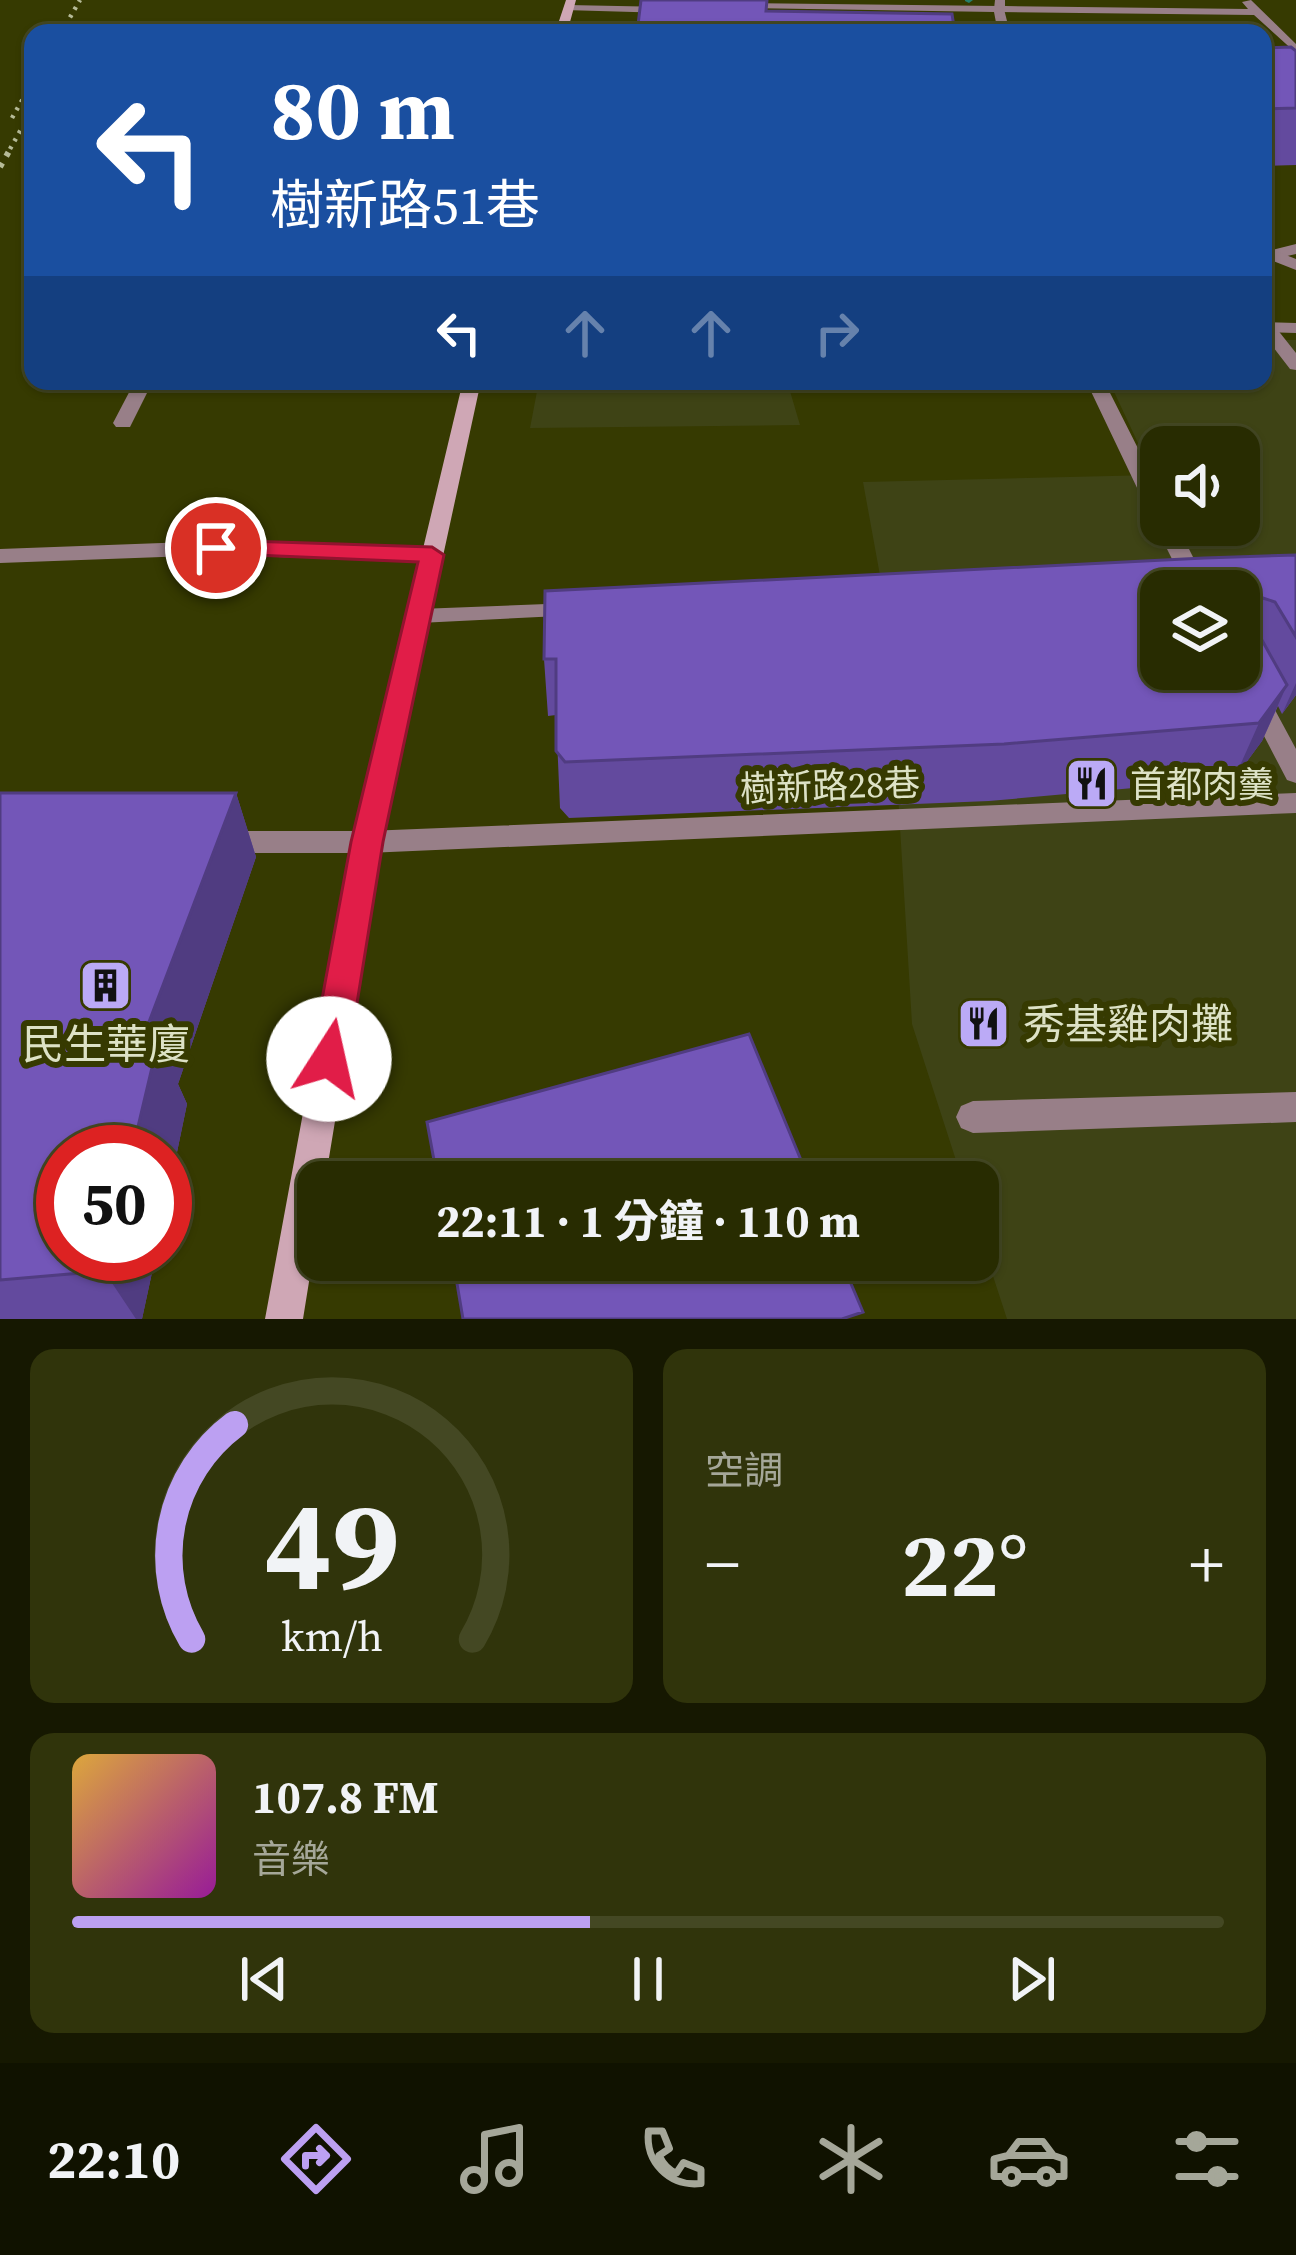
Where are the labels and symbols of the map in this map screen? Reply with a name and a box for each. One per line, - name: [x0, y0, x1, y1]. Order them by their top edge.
- pin: [165, 497, 267, 599]
- restaurant icon: 首都肉羹: [1063, 756, 1119, 812]
- street label: 樹新路28巷: [739, 758, 921, 814]
- place label: 首都肉羹: [1130, 760, 1274, 809]
- building icon: 民生華廈: [78, 957, 134, 1013]
- place label: 秀基雞肉攤: [1023, 995, 1233, 1053]
- position arrow: [266, 996, 392, 1122]
- restaurant icon: 秀基雞肉攤: [956, 996, 1012, 1052]
- place label: 民生華廈: [22, 1015, 190, 1073]
- speed limit sign: 50: [36, 1125, 192, 1281]

